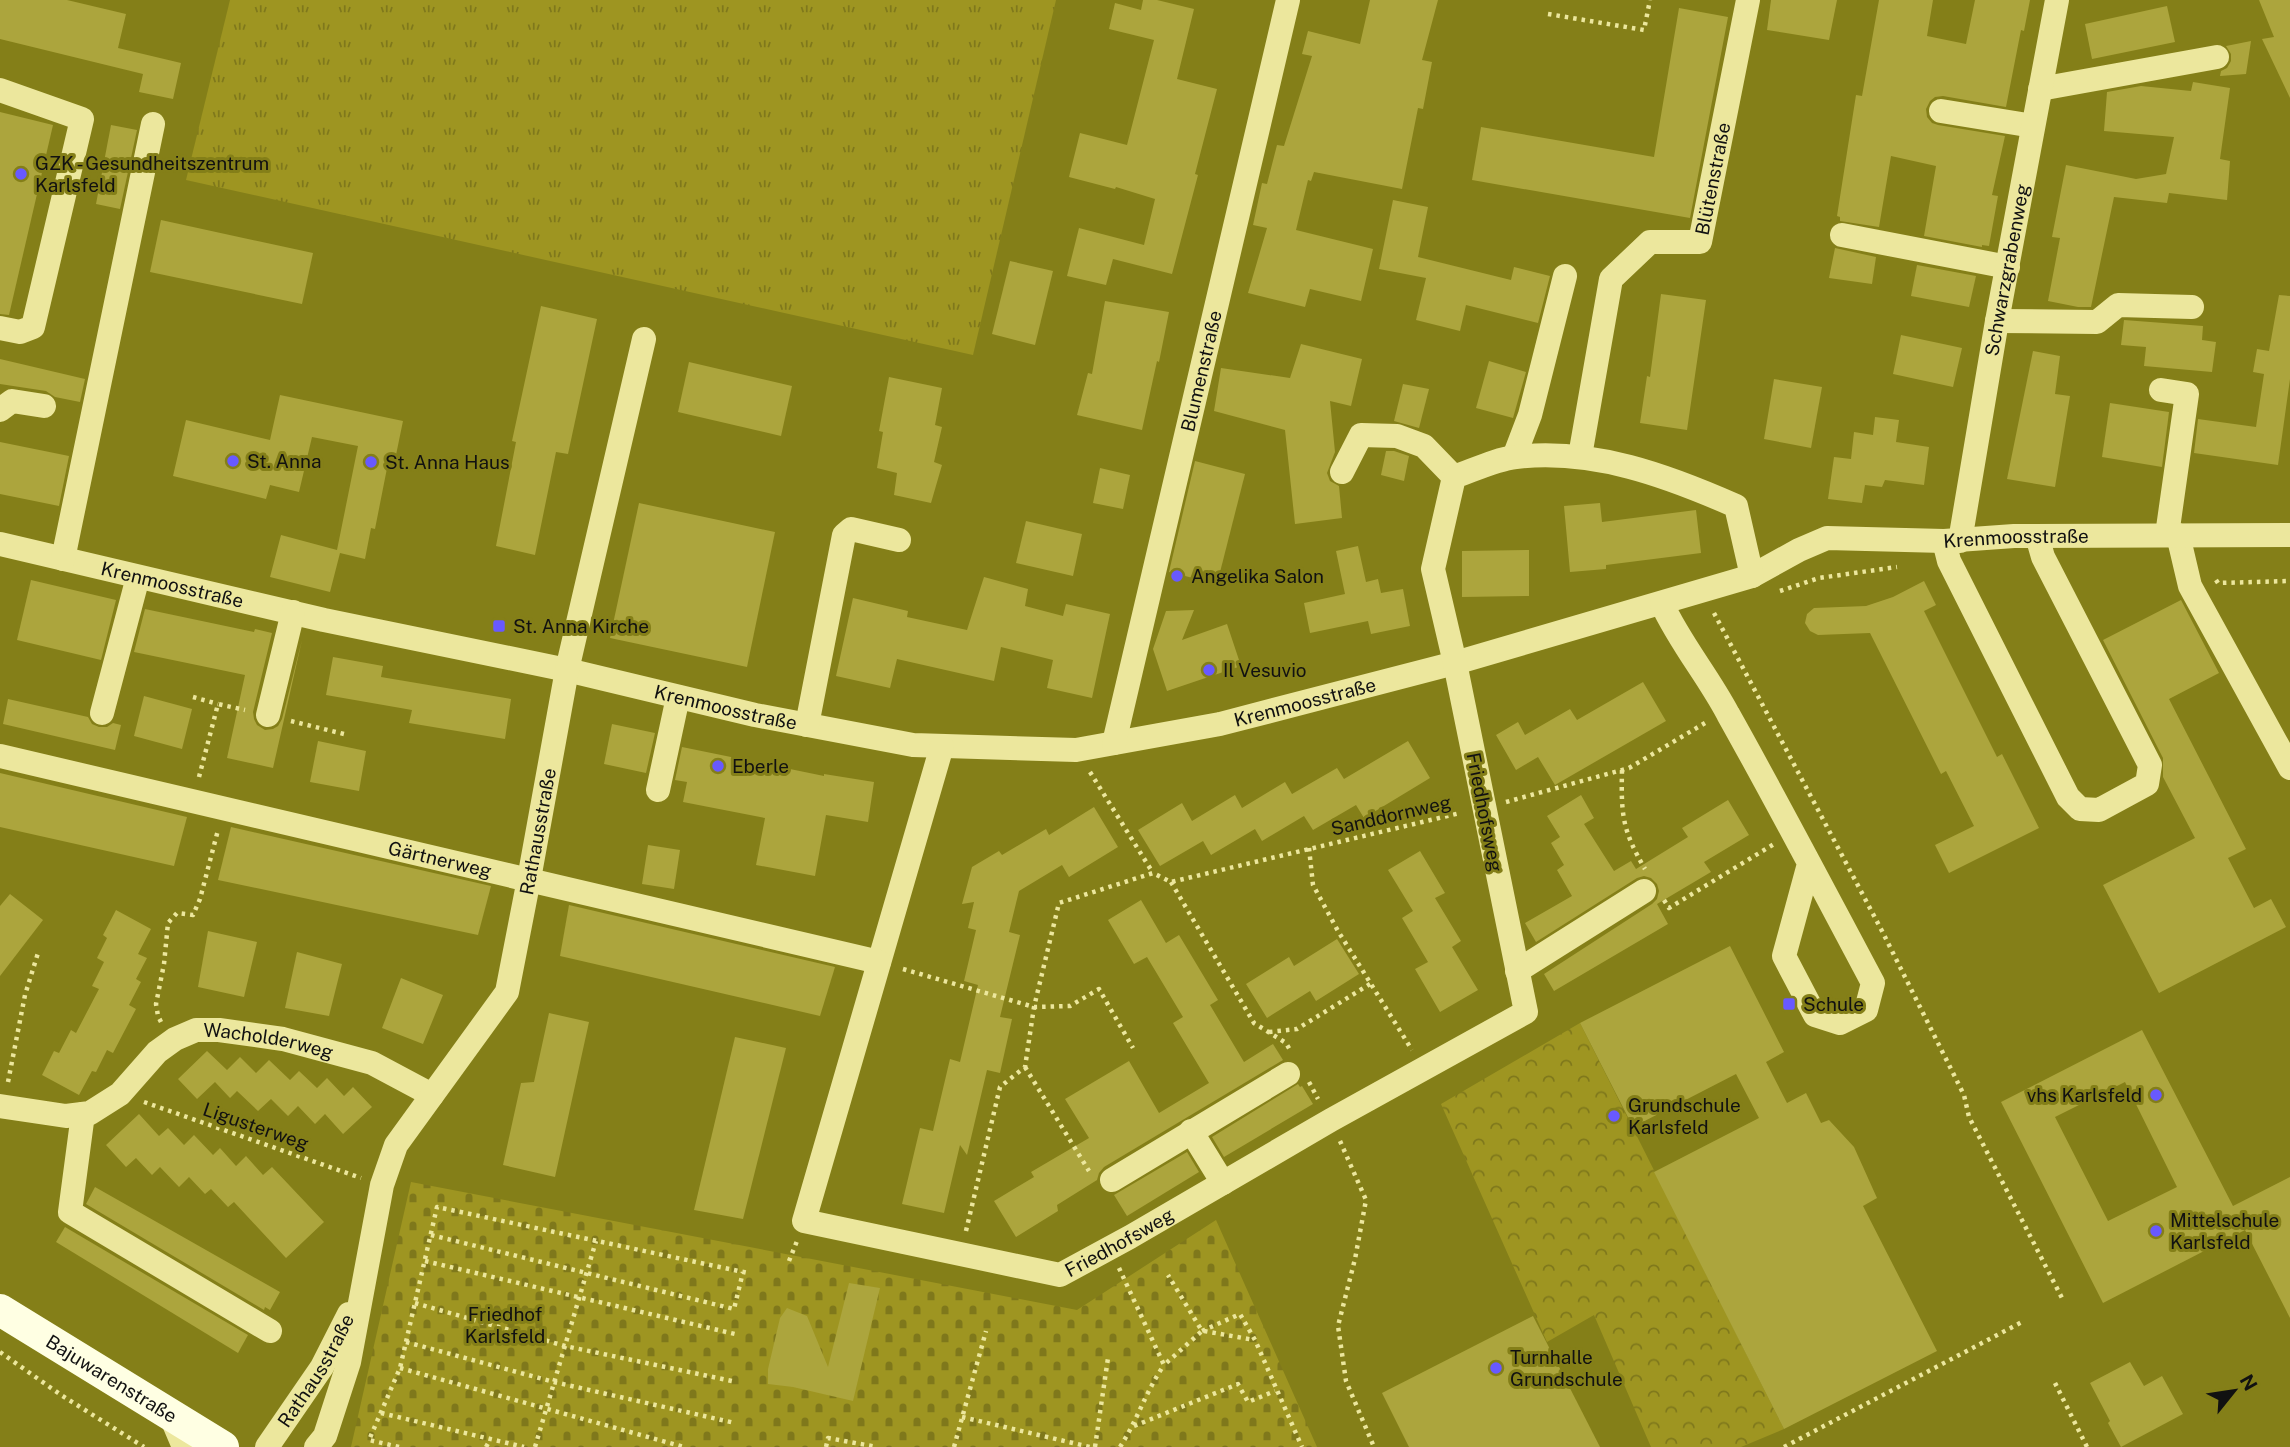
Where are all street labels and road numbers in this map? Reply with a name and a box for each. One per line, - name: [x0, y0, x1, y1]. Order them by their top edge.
- street label: Blütenstraße: [1691, 120, 1734, 237]
- street label: Schwarzgrabenweg: [1980, 182, 2033, 358]
- street label: Blumenstraße: [1176, 308, 1226, 434]
- street label: Krenmoosstraße: [1942, 525, 2089, 552]
- street label: Krenmoosstraße: [99, 557, 246, 612]
- street label: Krenmoosstraße: [1231, 673, 1378, 731]
- street label: Krenmoosstraße: [652, 680, 799, 734]
- street label: Friedhofsweg: [1463, 750, 1507, 874]
- street label: Rathausstraße: [515, 766, 560, 897]
- street label: Sanddornweg: [1329, 790, 1453, 840]
- street label: Gärtnerweg: [386, 836, 494, 882]
- street label: Wacholderweg: [204, 1019, 336, 1063]
- street label: Ligusterweg: [200, 1098, 312, 1154]
- street label: Friedhofsweg: [1061, 1203, 1178, 1281]
- street label: Rathausstraße: [273, 1310, 358, 1431]
- street label: Bajuwarenstraße: [42, 1330, 181, 1427]

